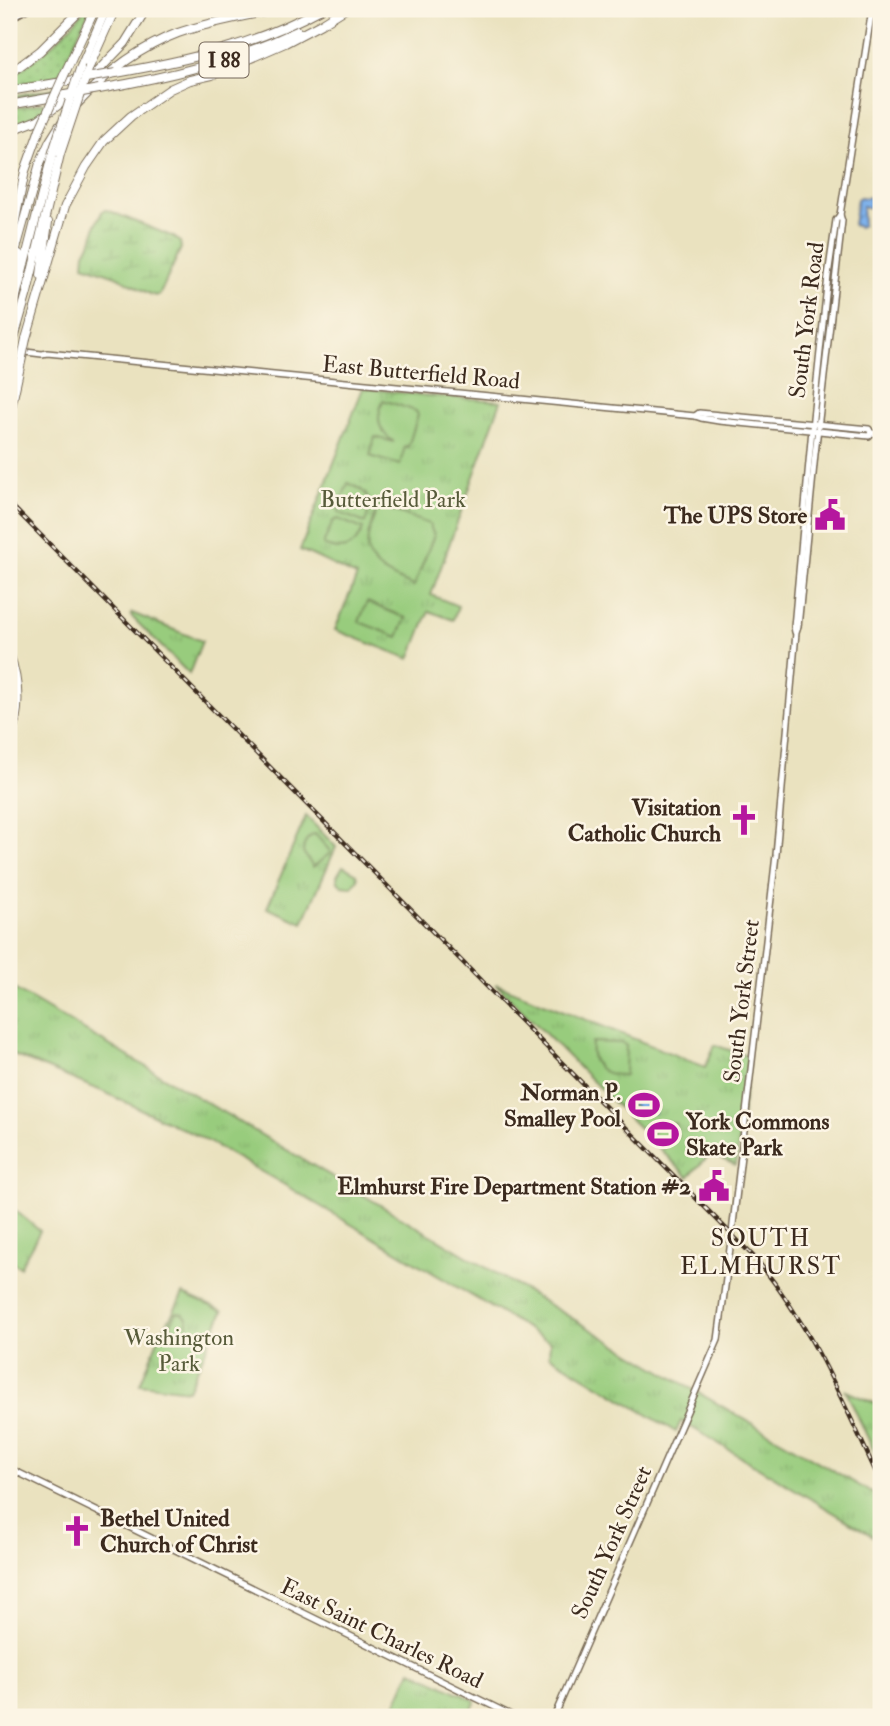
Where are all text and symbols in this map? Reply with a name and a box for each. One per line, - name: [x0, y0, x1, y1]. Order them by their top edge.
- road number: I 88: [200, 42, 248, 78]
- street label: South York Road: [783, 240, 830, 400]
- street label: East Butterfield Road: [321, 349, 521, 396]
- park label: Butterfield Park: [320, 485, 466, 514]
- public building icon: The UPS Store: [813, 498, 847, 532]
- place label: The UPS Store: [663, 501, 807, 530]
- place label: Visitation Catholic Church: [568, 793, 721, 848]
- church icon: Visitation Catholic Church: [727, 803, 761, 837]
- street label: South York Street: [717, 918, 766, 1084]
- place label: Norman P. Smalley Pool: [504, 1078, 622, 1134]
- sports icon: Norman P. Smalley Pool: [627, 1088, 661, 1122]
- place label: York Commons Skate Park: [685, 1107, 829, 1162]
- sports icon: York Commons Skate Park: [646, 1117, 680, 1151]
- public building icon: Elmhurst Fire Department Station #2: [697, 1169, 731, 1203]
- place label: Elmhurst Fire Department Station #2: [337, 1172, 691, 1202]
- district label: SOUTH ELMHURST: [680, 1223, 842, 1282]
- park label: Washington Park: [123, 1323, 234, 1378]
- street label: South York Street: [565, 1461, 658, 1623]
- place label: Bethel United Church of Christ: [100, 1504, 258, 1559]
- church icon: Bethel United Church of Christ: [60, 1514, 94, 1548]
- street label: East Saint Charles Road: [276, 1572, 488, 1695]

